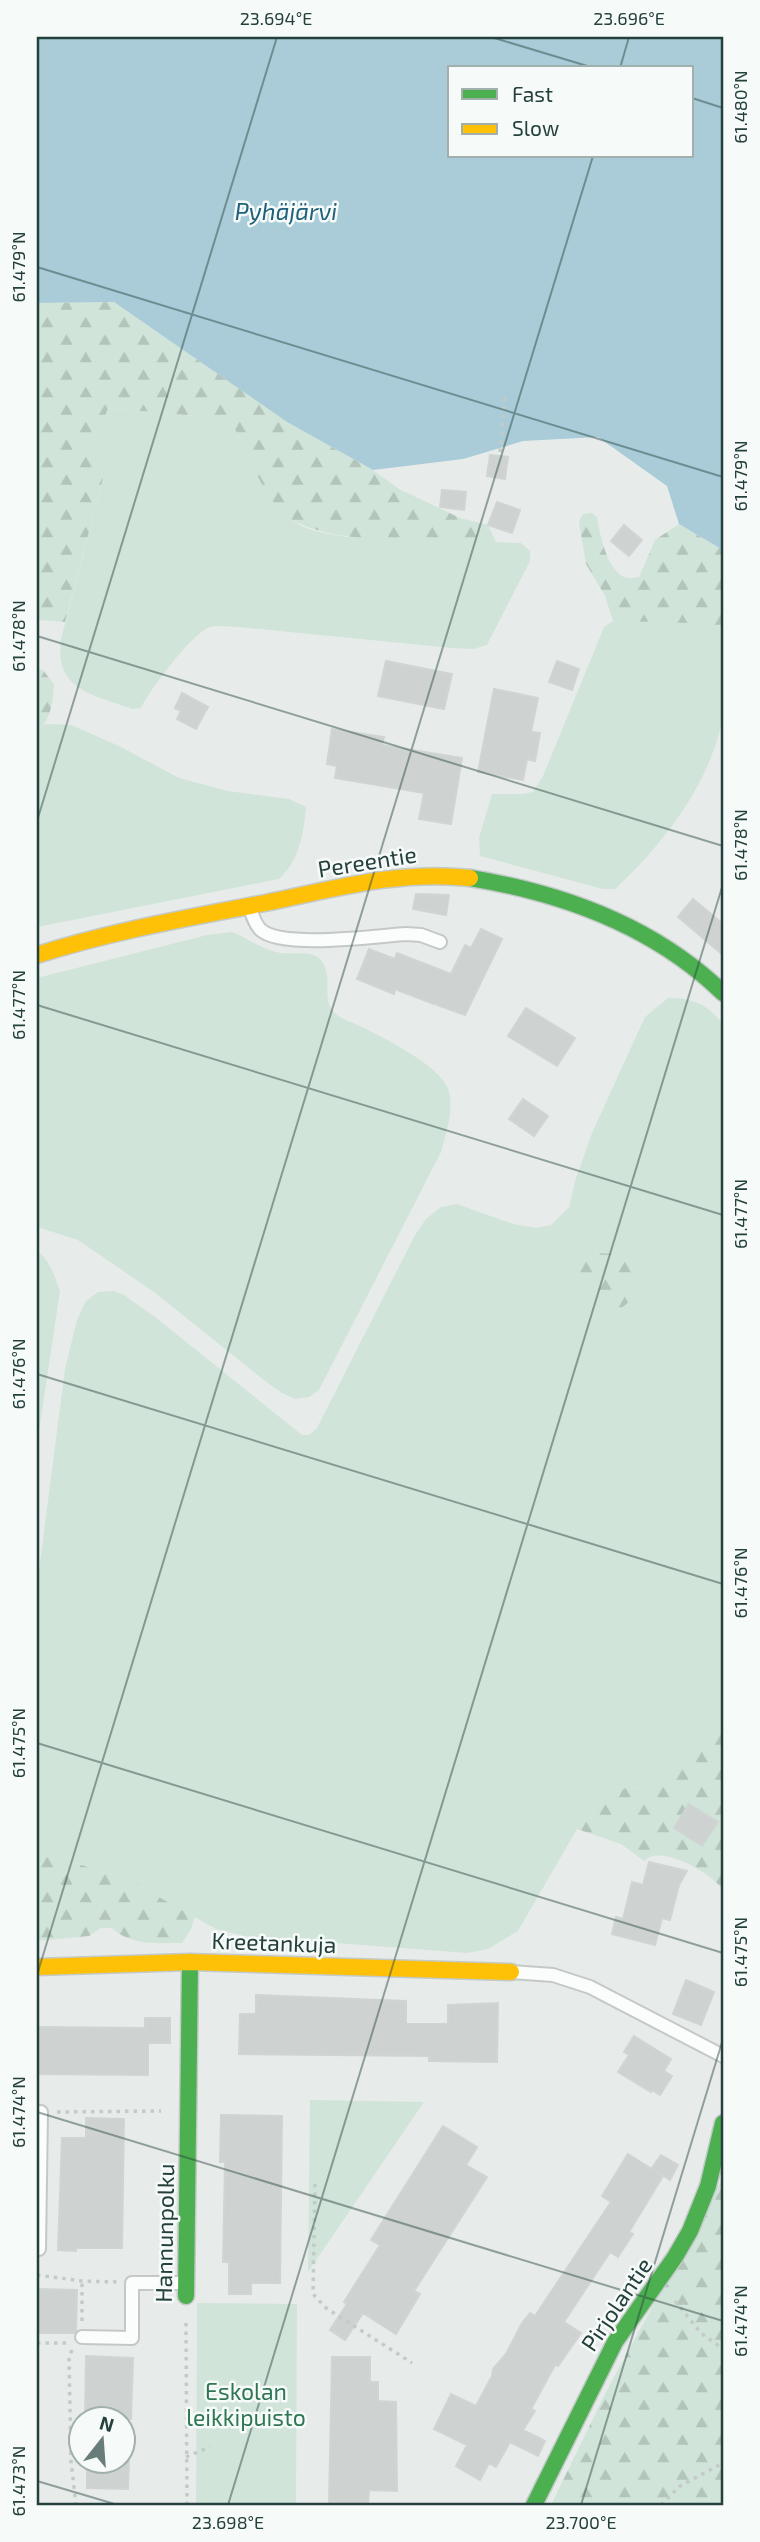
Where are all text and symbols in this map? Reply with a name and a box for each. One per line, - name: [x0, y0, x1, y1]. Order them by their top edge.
- text: 23.694°E: [240, 7, 312, 29]
- text: 23.696°E: [593, 7, 665, 29]
- legend: [448, 66, 694, 158]
- text: 61.480°N: [729, 70, 751, 144]
- text: Fast: [512, 81, 553, 106]
- text: Slow: [512, 115, 559, 140]
- water label: Pyhäjärvi: [235, 196, 337, 225]
- text: 61.479°N: [7, 231, 29, 303]
- text: 61.479°N: [729, 440, 751, 512]
- text: 61.478°N: [7, 600, 29, 672]
- text: 61.478°N: [729, 809, 751, 881]
- street label: Pereentie: [316, 839, 418, 883]
- text: 61.477°N: [7, 970, 29, 1040]
- text: 61.477°N: [729, 1179, 751, 1249]
- text: 61.476°N: [7, 1338, 29, 1410]
- text: 61.476°N: [729, 1547, 751, 1619]
- text: 61.475°N: [7, 1708, 29, 1778]
- text: 61.475°N: [729, 1917, 751, 1987]
- street label: Kreetankuja: [211, 1926, 337, 1958]
- text: 61.474°N: [7, 2076, 29, 2148]
- street label: Hannunpolku: [149, 2163, 179, 2303]
- street label: Pirjolantie: [574, 2252, 658, 2356]
- text: 61.474°N: [729, 2285, 751, 2357]
- park label: Eskolan leikkipuisto: [186, 2377, 306, 2431]
- north arrow: [66, 2406, 136, 2476]
- text: N: [97, 2410, 117, 2436]
- text: 61.473°N: [7, 2446, 29, 2516]
- text: 23.698°E: [192, 2511, 264, 2533]
- text: 23.700°E: [545, 2511, 617, 2533]

